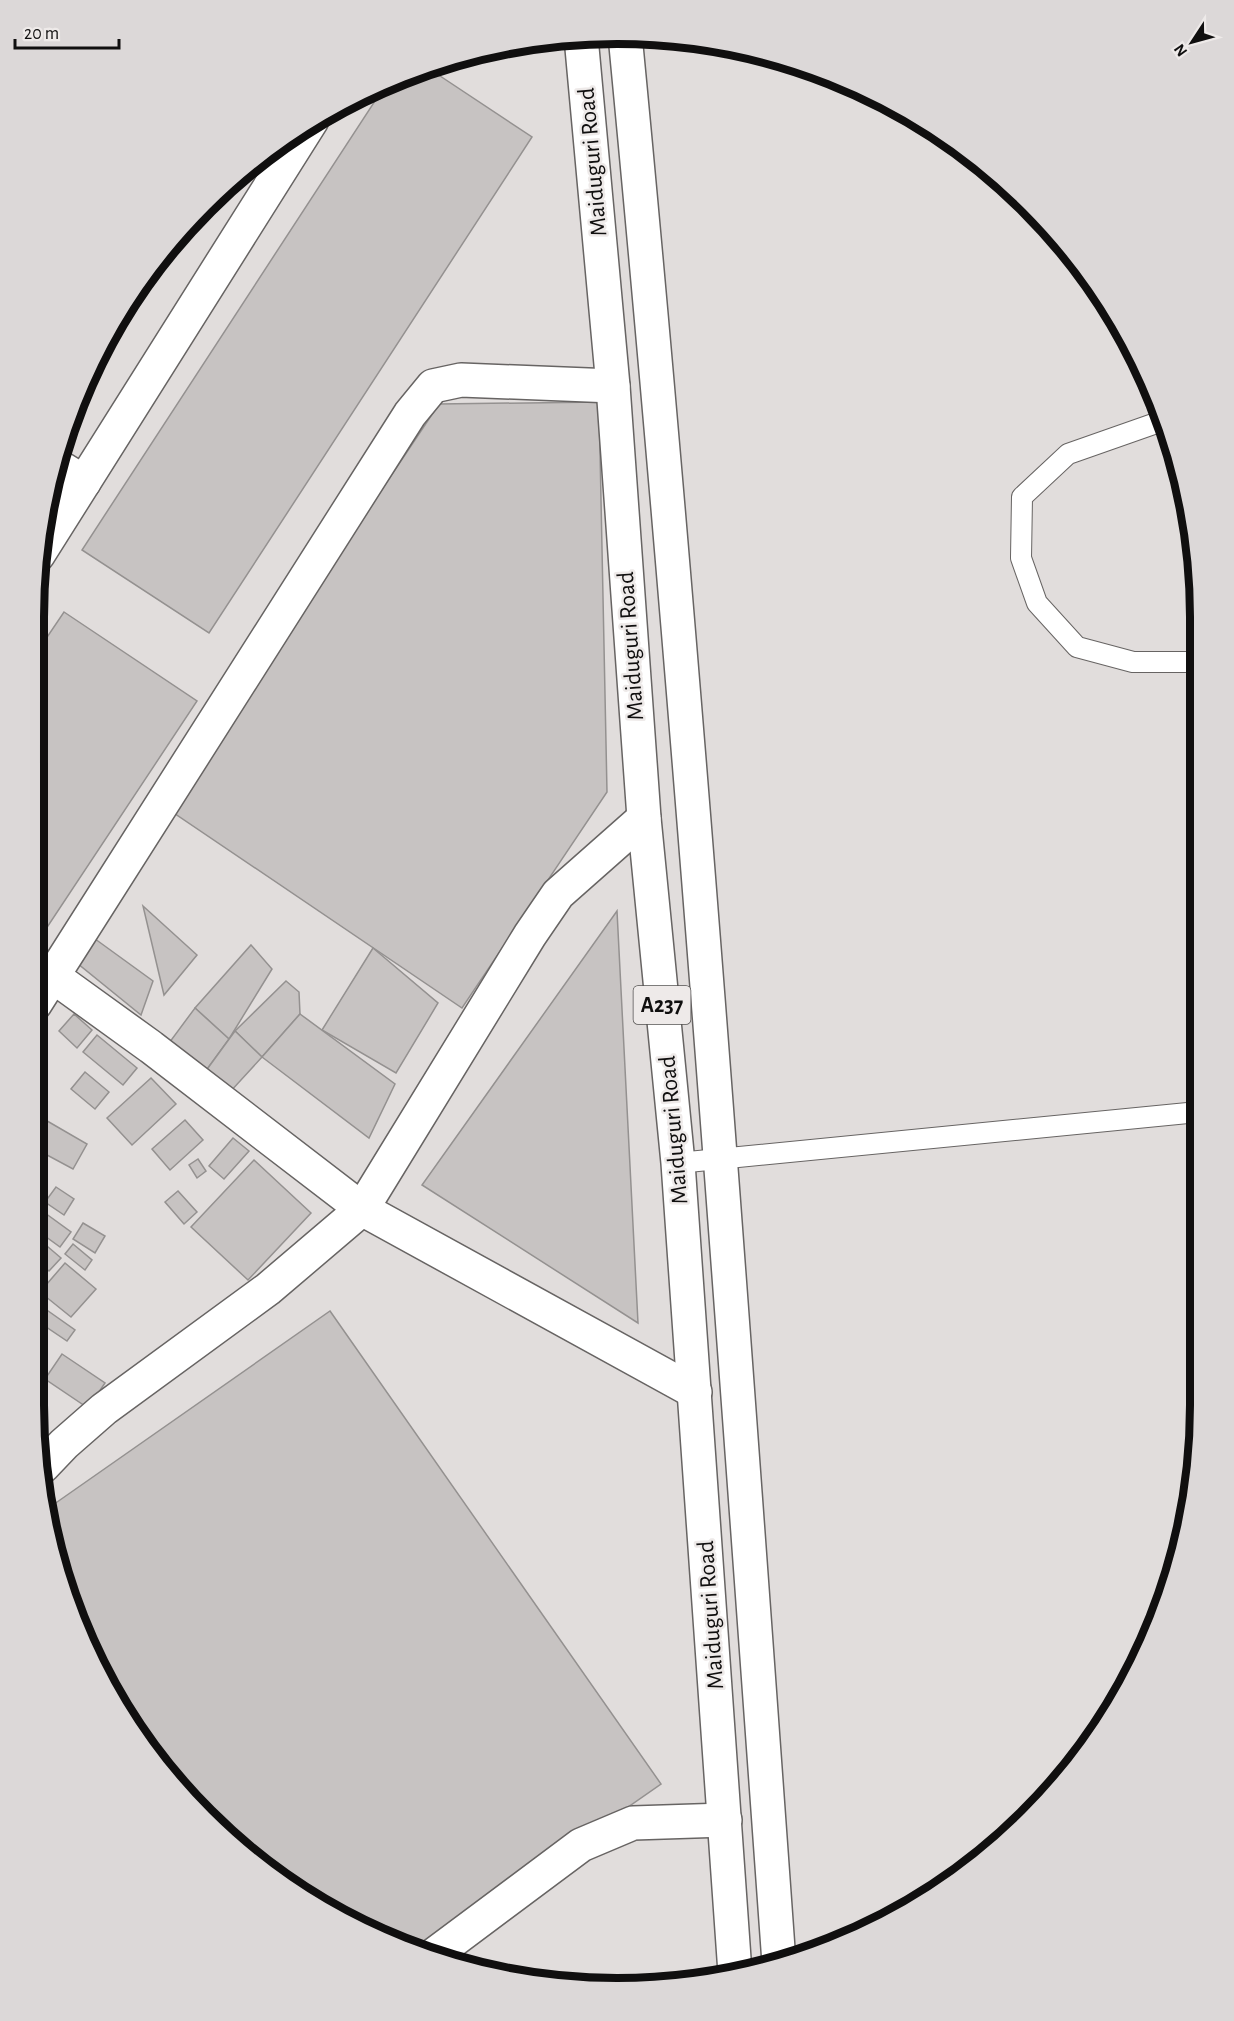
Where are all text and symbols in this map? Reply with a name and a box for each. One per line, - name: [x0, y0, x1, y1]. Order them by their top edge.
- scale bar: [15, 12, 118, 50]
- north arrow: [1162, 12, 1222, 72]
- text: 20 m: [24, 25, 59, 43]
- text: N: [1171, 41, 1190, 59]
- street label: Maiduguri Road: [575, 87, 611, 237]
- street label: Maiduguri Road: [614, 571, 648, 721]
- road number: A237: [634, 986, 690, 1024]
- street label: Maiduguri Road: [656, 1055, 692, 1205]
- street label: Maiduguri Road: [694, 1540, 728, 1690]

